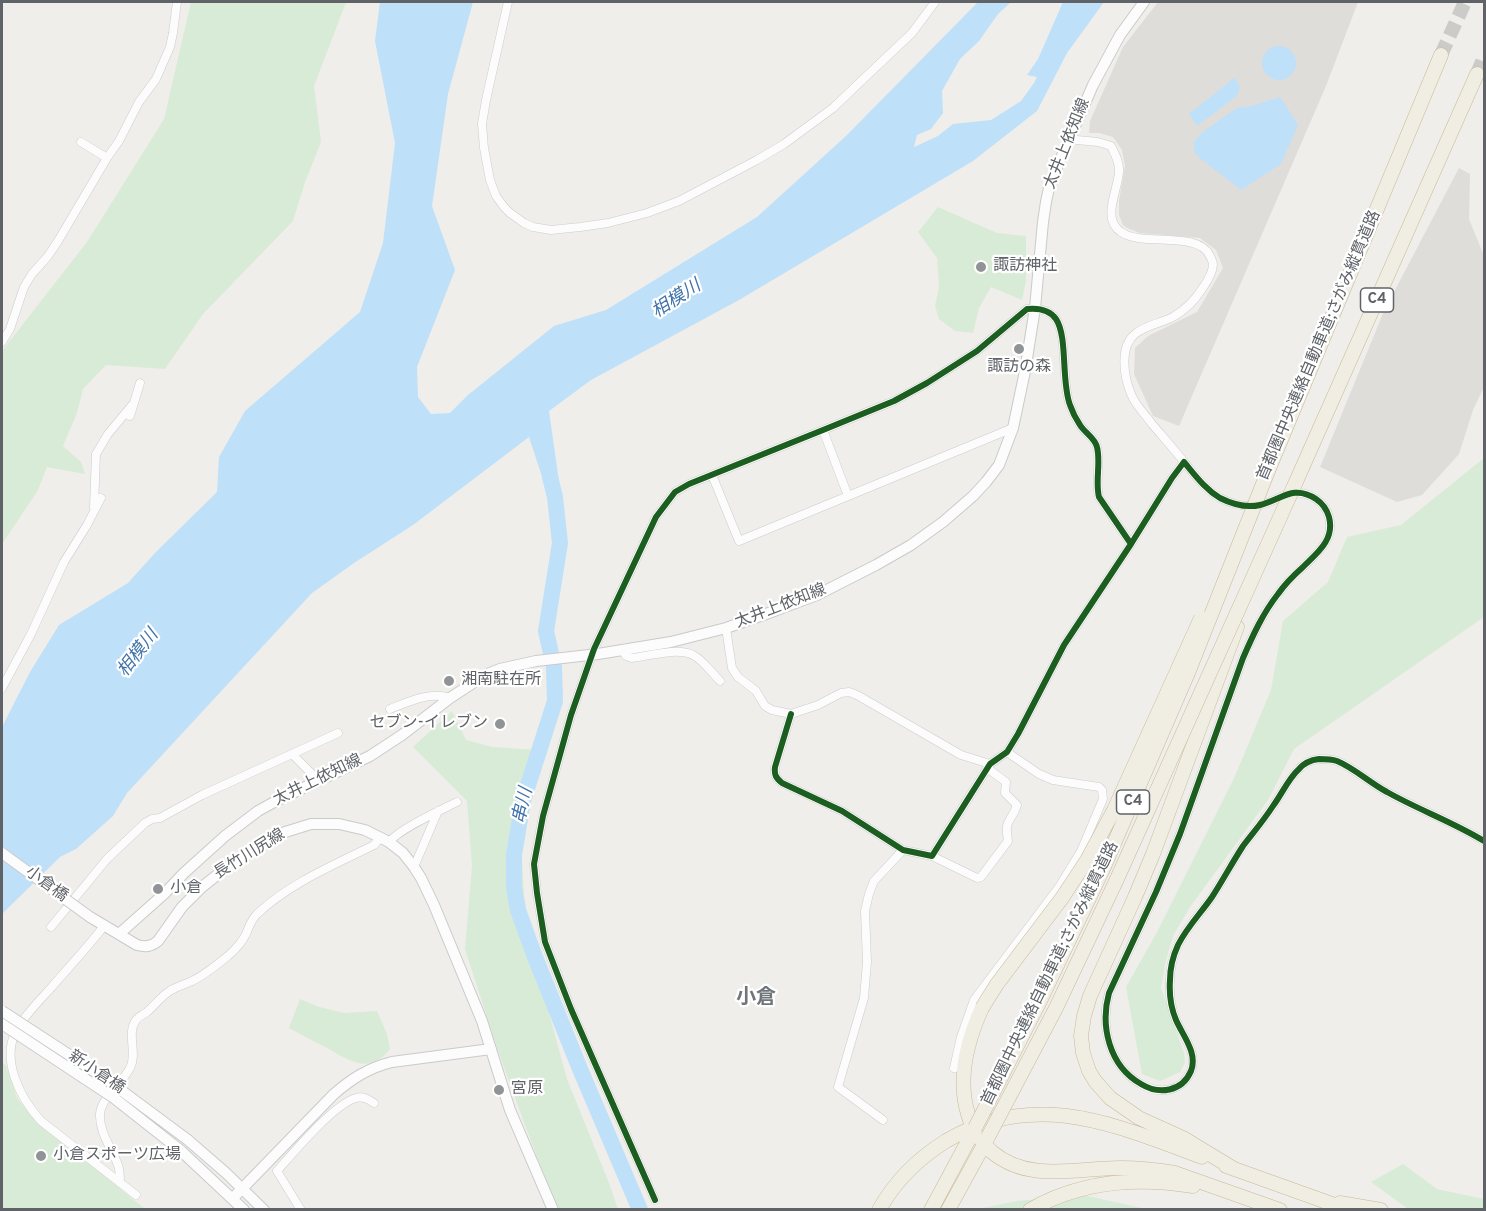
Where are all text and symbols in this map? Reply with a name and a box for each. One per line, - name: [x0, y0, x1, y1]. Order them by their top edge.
- street label: 太井上依知線: [1041, 96, 1095, 192]
- street label: 首都圏中央連絡自動車道;さがみ縦貫道路: [1254, 208, 1386, 484]
- place label: 諏訪神社: [993, 257, 1057, 277]
- marker: 諏訪神社: [974, 260, 988, 274]
- water label: 相模川: [648, 276, 706, 324]
- road number: C4: [1360, 288, 1394, 312]
- marker: 諏訪の森: [1012, 342, 1026, 356]
- place label: 諏訪の森: [987, 358, 1051, 378]
- street label: 太井上依知線: [733, 581, 829, 633]
- water label: 相模川: [114, 626, 164, 682]
- place label: 湘南駐在所: [461, 671, 541, 691]
- marker: 湘南駐在所: [442, 674, 456, 688]
- place label: セブン-イレブン: [370, 714, 488, 734]
- marker: セブン-イレブン: [493, 717, 507, 731]
- street label: 太井上依知線: [271, 751, 365, 811]
- water label: 串川: [509, 786, 539, 826]
- road number: C4: [1116, 790, 1150, 814]
- street label: 長竹川尻線: [211, 826, 289, 884]
- street label: 首都圏中央連絡自動車道;さがみ縦貫道路: [978, 839, 1124, 1109]
- street label: 小倉橋: [21, 863, 71, 907]
- place label: 小倉: [170, 879, 202, 899]
- marker: 小倉: [151, 882, 165, 896]
- district label: 小倉: [736, 987, 776, 1011]
- street label: 新小倉橋: [64, 1047, 128, 1099]
- place label: 宮原: [511, 1080, 543, 1100]
- marker: 宮原: [492, 1083, 506, 1097]
- place label: 小倉スポーツ広場: [53, 1146, 181, 1166]
- marker: 小倉スポーツ広場: [34, 1149, 48, 1163]

